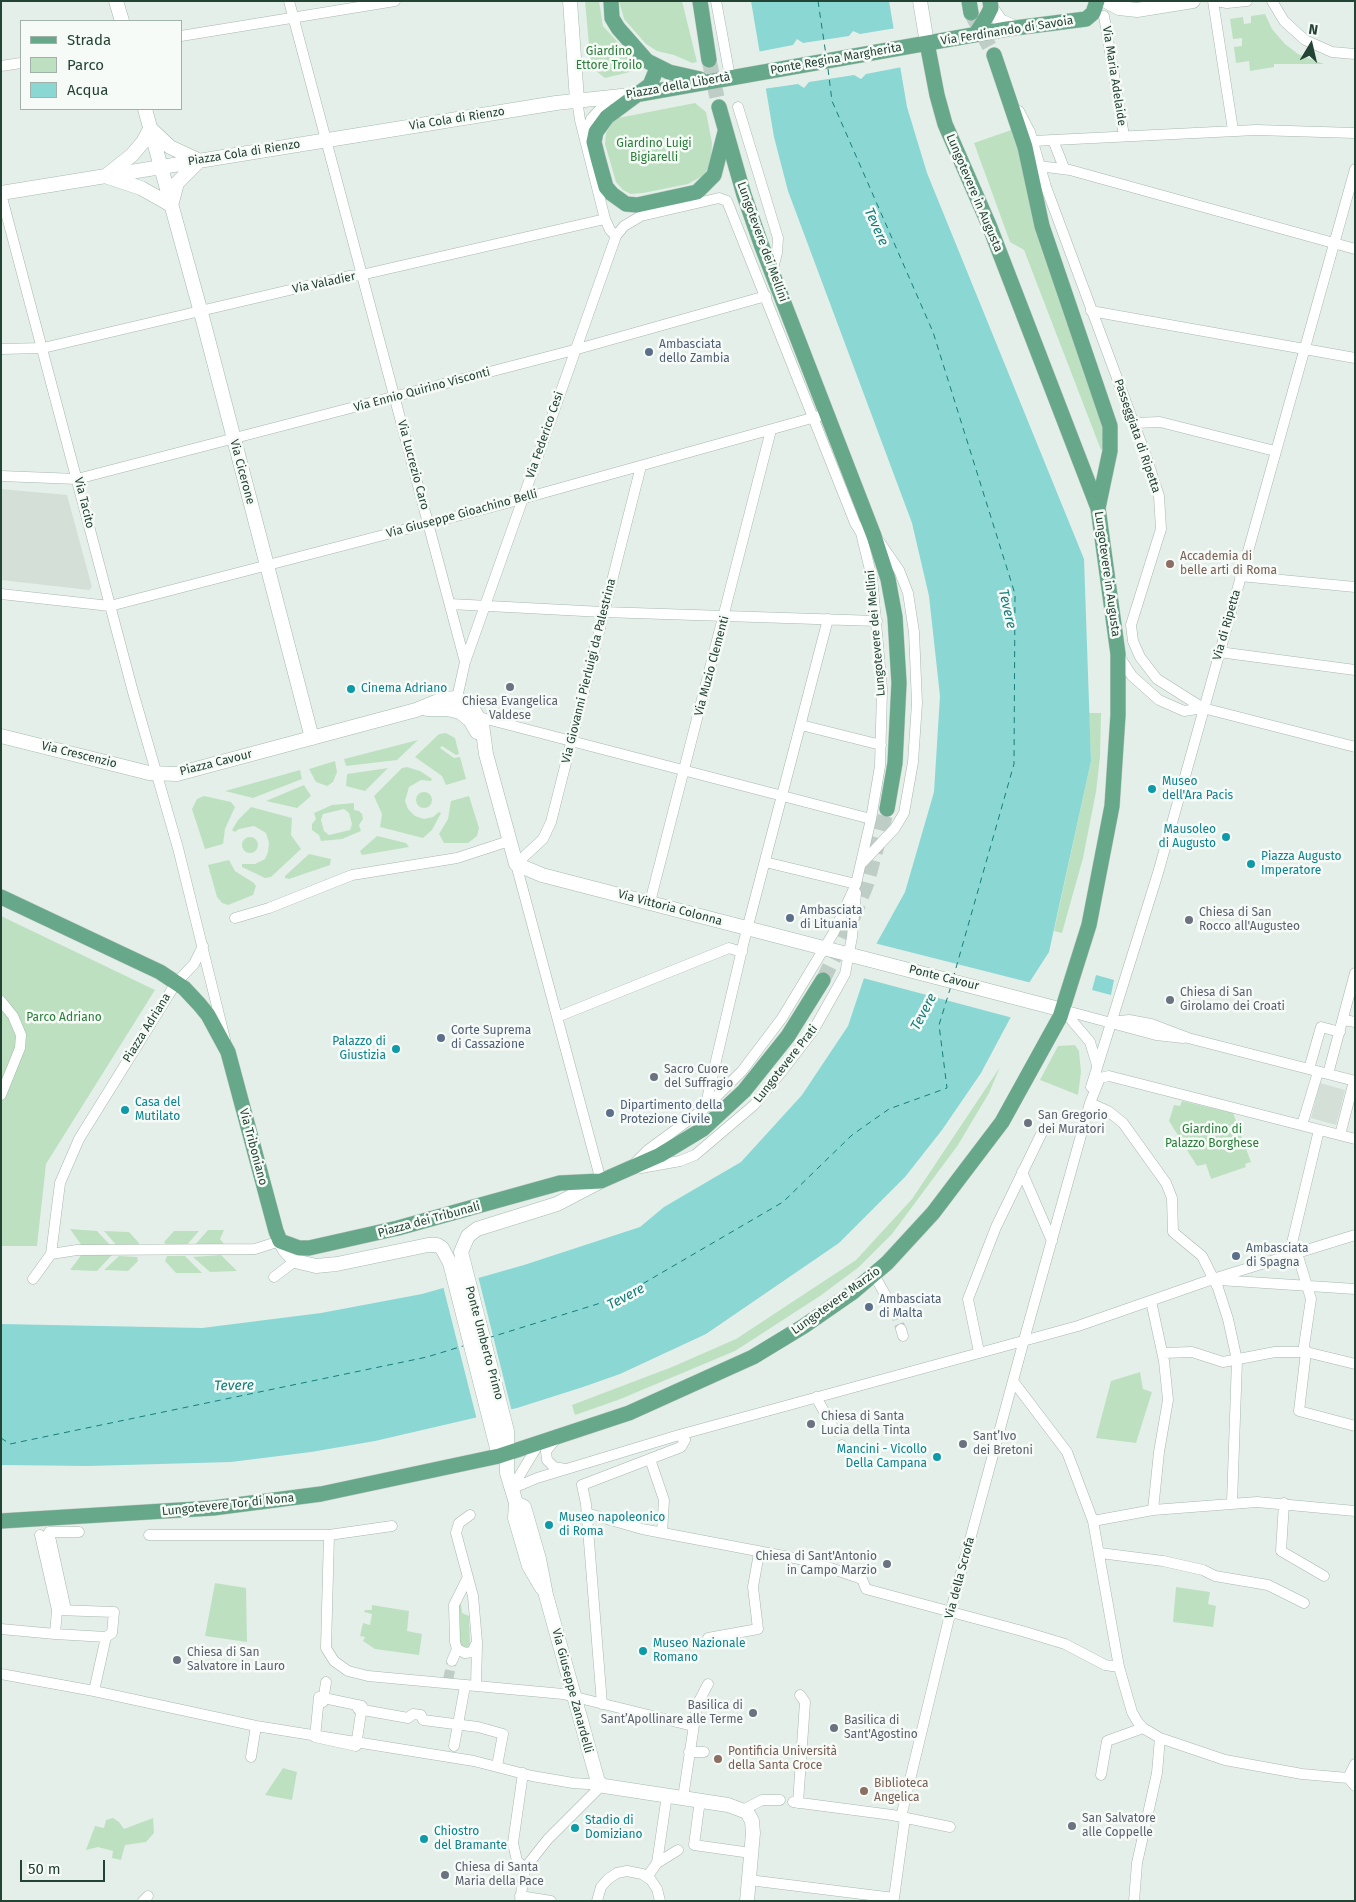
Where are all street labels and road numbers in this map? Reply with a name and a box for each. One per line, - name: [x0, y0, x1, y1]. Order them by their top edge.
- street label: Via Ferdinando di Savoia: [940, 13, 1074, 49]
- street label: Via Maria Adelaide: [1099, 25, 1129, 127]
- street label: Ponte Regina Margherita: [769, 40, 903, 78]
- street label: Piazza della Libertà: [625, 70, 731, 102]
- street label: Via Cola di Rienzo: [408, 104, 506, 134]
- street label: Lungotevere in Augusta: [943, 132, 1005, 254]
- street label: Piazza Cola di Rienzo: [187, 137, 301, 169]
- street label: Lungotevere dei Mellini: [734, 180, 790, 304]
- street label: Via Valadier: [291, 269, 357, 297]
- street label: Via Ennio Quirino Visconti: [352, 365, 492, 415]
- street label: Passeggiata di Ripetta: [1111, 377, 1163, 495]
- street label: Via Federico Cesi: [523, 390, 567, 480]
- street label: Via Lucrezio Caro: [394, 419, 432, 511]
- street label: Via Cicerone: [226, 438, 258, 506]
- street label: Via Tacito: [71, 476, 97, 530]
- street label: Via Giuseppe Gioachino Belli: [385, 487, 539, 541]
- street label: Lungotevere in Augusta: [1091, 510, 1123, 638]
- street label: Lungotevere dei Mellini: [863, 569, 889, 697]
- street label: Via Giovanni Pierluigi da Palestrina: [559, 577, 619, 765]
- street label: Via di Ripetta: [1210, 588, 1244, 662]
- street label: Via Muzio Clementi: [692, 614, 732, 718]
- street label: Via Crescenzio: [40, 739, 118, 771]
- street label: Piazza Cavour: [178, 747, 254, 779]
- street label: Via Vittoria Colonna: [616, 887, 724, 929]
- street label: Ponte Cavour: [907, 962, 981, 994]
- street label: Piazza Adriana: [120, 991, 174, 1065]
- street label: Lungotevere Prati: [751, 1022, 821, 1106]
- street label: Via Triboniano: [236, 1107, 270, 1187]
- street label: Piazza dei Tribunali: [376, 1199, 482, 1241]
- street label: Lungotevere Marzio: [789, 1264, 883, 1338]
- street label: Ponte Umberto Primo: [462, 1284, 506, 1402]
- street label: Lungotevere Tor di Nona: [161, 1491, 295, 1519]
- street label: Via della Scrofa: [942, 1536, 978, 1620]
- street label: Via Giuseppe Zanardelli: [548, 1627, 596, 1755]

